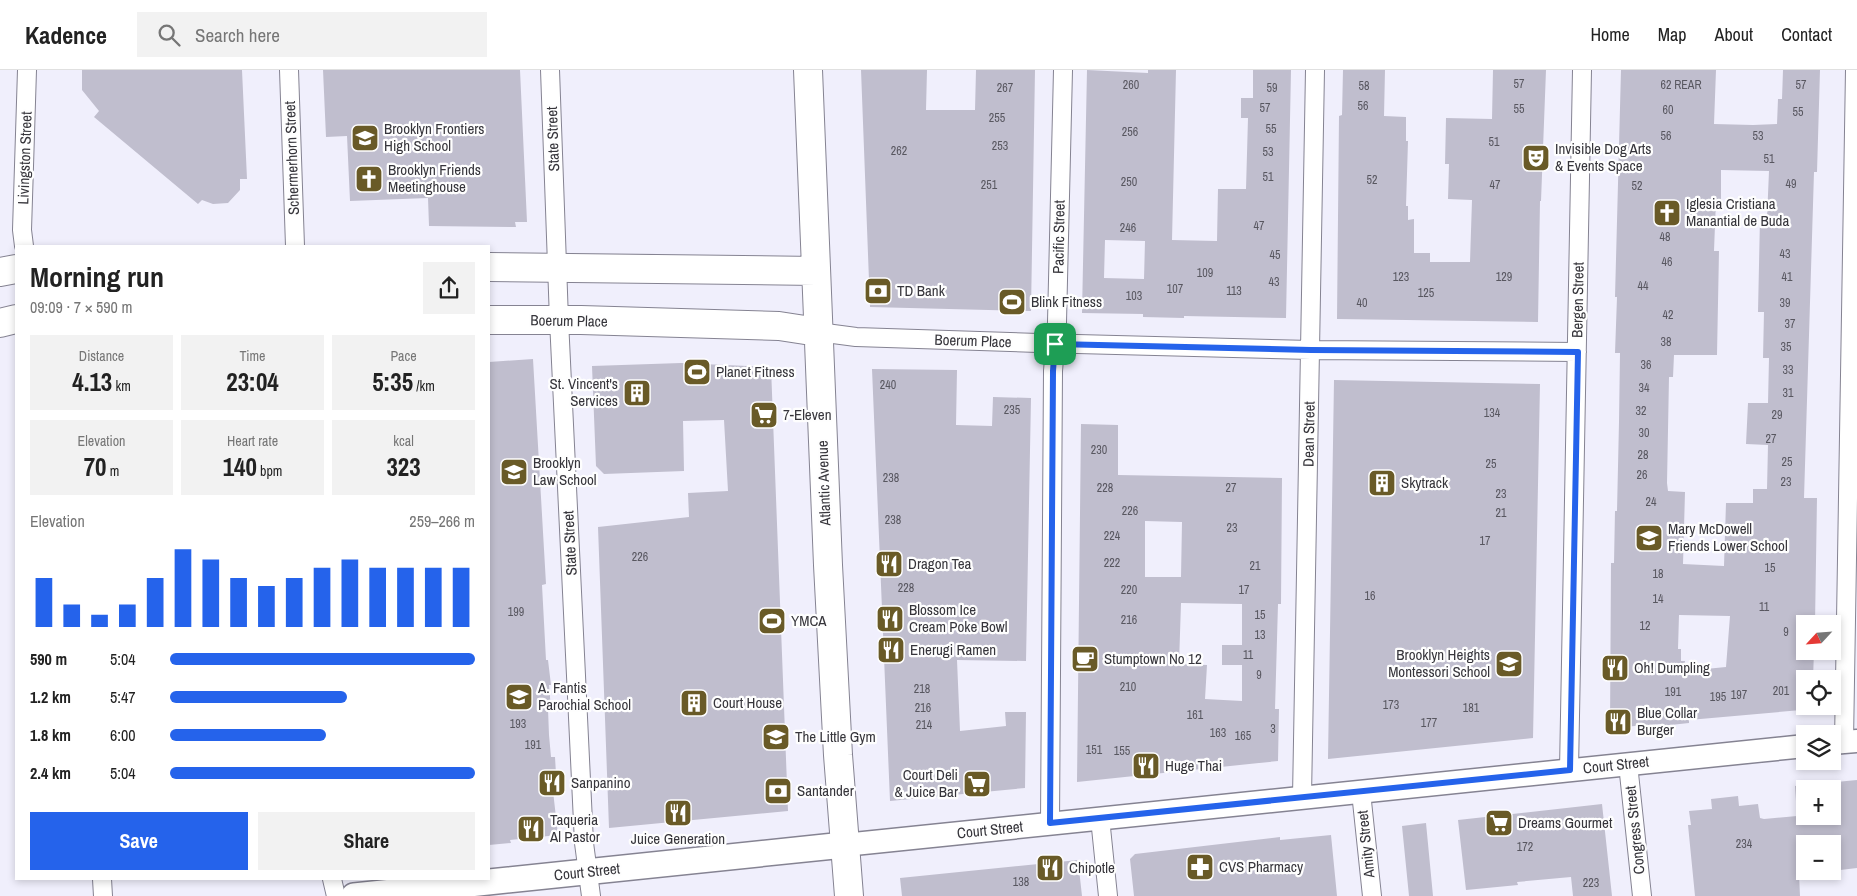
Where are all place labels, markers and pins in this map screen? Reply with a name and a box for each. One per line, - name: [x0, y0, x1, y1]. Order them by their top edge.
- place label: Brooklyn Frontiers High School: [384, 118, 485, 156]
- school or university icon: Brooklyn Frontiers High School: [350, 123, 380, 153]
- place label: Invisible Dog Arts & Events Space: [1555, 138, 1651, 176]
- theatre icon: Invisible Dog Arts & Events Space: [1521, 143, 1551, 173]
- place label: Brooklyn Friends Meetinghouse: [388, 159, 481, 197]
- church icon: Brooklyn Friends Meetinghouse: [354, 164, 384, 194]
- place label: Iglesia Cristiana Manantial de Buda: [1686, 193, 1789, 231]
- church icon: Iglesia Cristiana Manantial de Buda: [1652, 198, 1682, 228]
- bank icon: TD Bank: [863, 276, 893, 306]
- place label: TD Bank: [897, 280, 946, 301]
- sports icon: Blink Fitness: [997, 287, 1027, 317]
- place label: Blink Fitness: [1031, 291, 1102, 312]
- pin: [1034, 323, 1076, 365]
- sports icon: Planet Fitness: [682, 357, 712, 387]
- place label: Planet Fitness: [716, 361, 795, 382]
- place label: St. Vincent's Services: [550, 373, 618, 411]
- building icon: St. Vincent's Services: [622, 378, 652, 408]
- supermarket icon: 7-Eleven: [749, 400, 779, 430]
- place label: 7-Eleven: [783, 404, 832, 425]
- place label: Brooklyn Law School: [533, 452, 597, 490]
- school or university icon: Brooklyn Law School: [499, 457, 529, 487]
- building icon: Skytrack: [1367, 468, 1397, 498]
- place label: Skytrack: [1401, 472, 1449, 493]
- place label: Mary McDowell Friends Lower School: [1668, 518, 1788, 556]
- school or university icon: Mary McDowell Friends Lower School: [1634, 523, 1664, 553]
- restaurant icon: Dragon Tea: [874, 549, 904, 579]
- place label: Dragon Tea: [908, 553, 972, 574]
- place label: Blossom Ice Cream Poke Bowl: [909, 599, 1007, 637]
- restaurant icon: Blossom Ice Cream Poke Bowl: [875, 604, 905, 634]
- sports icon: YMCA: [757, 606, 787, 636]
- place label: YMCA: [791, 610, 827, 631]
- restaurant icon: Enerugi Ramen: [876, 635, 906, 665]
- place label: Enerugi Ramen: [910, 639, 996, 660]
- cafe icon: Stumptown No 12: [1070, 644, 1100, 674]
- place label: Brooklyn Heights Montessori School: [1388, 644, 1490, 682]
- place label: Stumptown No 12: [1104, 648, 1202, 669]
- school or university icon: Brooklyn Heights Montessori School: [1494, 649, 1524, 679]
- restaurant icon: Oh! Dumpling: [1600, 653, 1630, 683]
- place label: Oh! Dumpling: [1634, 657, 1710, 678]
- place label: A. Fantis Parochial School: [537, 677, 631, 715]
- school or university icon: A. Fantis Parochial School: [504, 682, 534, 712]
- building icon: Court House: [679, 688, 709, 718]
- place label: Court House: [713, 692, 782, 713]
- place label: Blue Collar Burger: [1637, 702, 1697, 740]
- restaurant icon: Blue Collar Burger: [1603, 707, 1633, 737]
- school or university icon: The Little Gym: [761, 722, 791, 752]
- place label: The Little Gym: [795, 726, 876, 747]
- restaurant icon: Huge Thai: [1131, 751, 1161, 781]
- place label: Huge Thai: [1165, 755, 1222, 776]
- place label: Court Deli & Juice Bar: [894, 764, 958, 802]
- restaurant icon: Sanpanino: [537, 768, 567, 798]
- supermarket icon: Court Deli & Juice Bar: [962, 769, 992, 799]
- place label: Sanpanino: [571, 772, 631, 793]
- bank icon: Santander: [763, 776, 793, 806]
- place label: Santander: [797, 780, 854, 801]
- restaurant icon: Juice Generation: [663, 798, 693, 828]
- supermarket icon: Dreams Gourmet: [1484, 808, 1514, 838]
- place label: Taqueria Al Pastor: [549, 809, 600, 847]
- place label: Dreams Gourmet: [1518, 812, 1613, 833]
- restaurant icon: Taqueria Al Pastor: [516, 814, 546, 844]
- place label: Juice Generation: [631, 828, 725, 849]
- pharmacy icon: CVS Pharmacy: [1185, 852, 1215, 882]
- restaurant icon: Chipotle: [1035, 853, 1065, 883]
- place label: CVS Pharmacy: [1219, 856, 1304, 877]
- place label: Chipotle: [1069, 857, 1115, 878]

